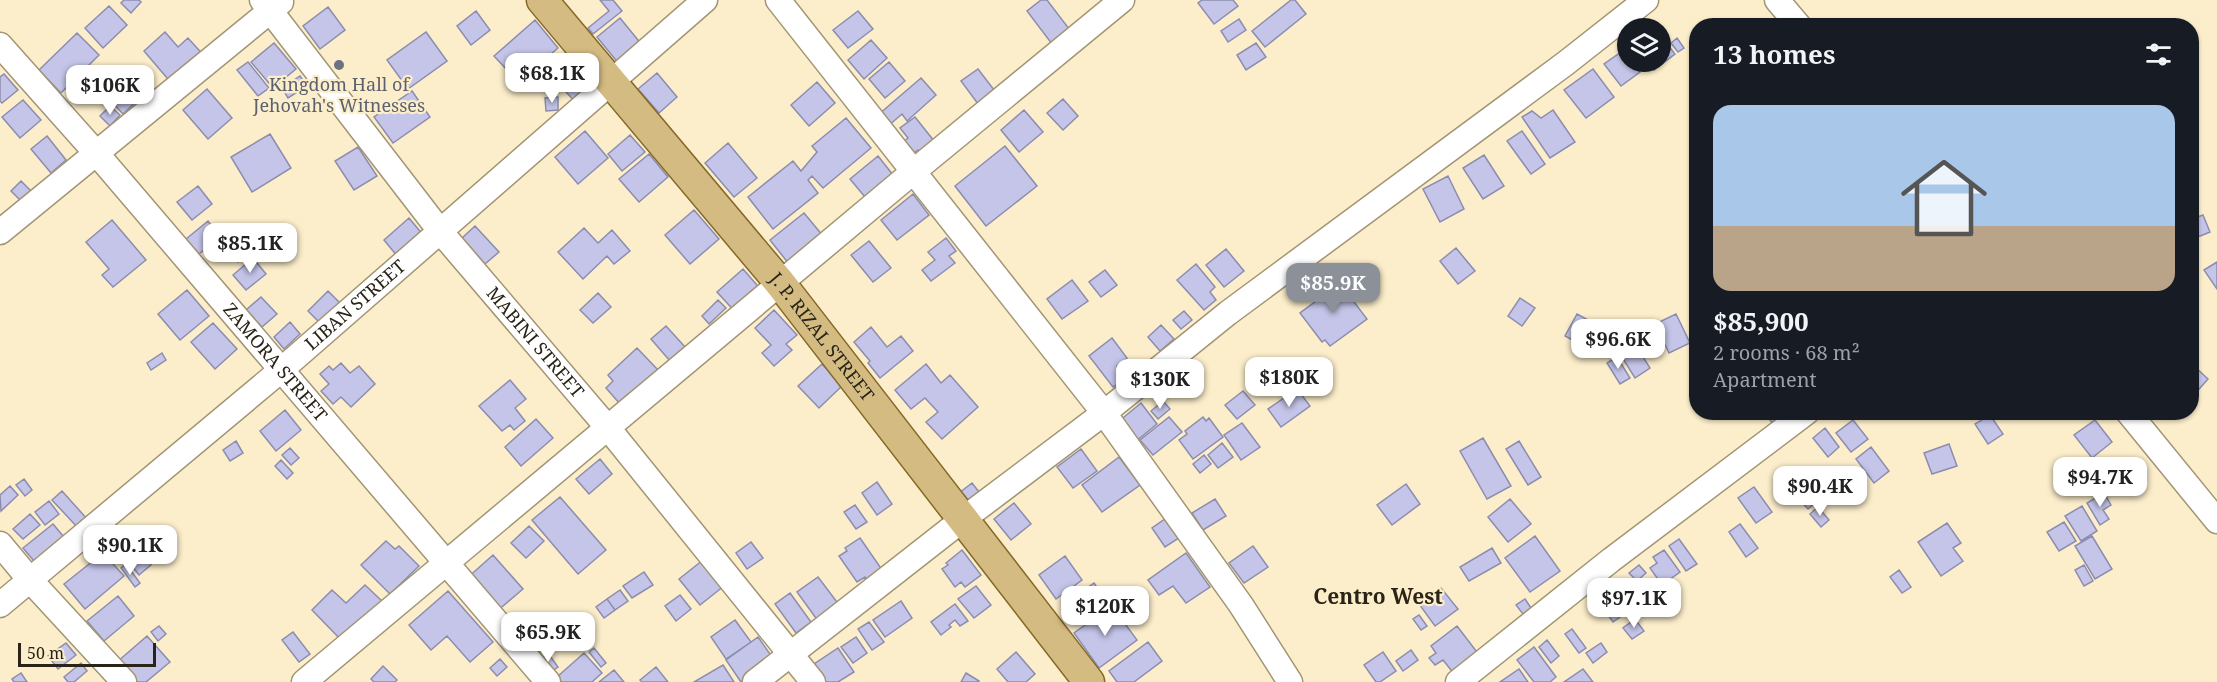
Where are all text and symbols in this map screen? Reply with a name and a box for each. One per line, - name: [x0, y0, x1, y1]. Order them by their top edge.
- map controls: [1617, 18, 1671, 72]
- button: layers: [1617, 18, 1671, 72]
- text: 13 homes: [1713, 36, 1835, 72]
- icon: filters: [2142, 38, 2175, 71]
- pin: $68.1K: [503, 53, 601, 104]
- marker: Kingdom Hall of Jehovah's Witnesses: [332, 58, 346, 72]
- text: $68.1K: [519, 59, 585, 86]
- pin: $106K: [68, 65, 152, 116]
- text: $106K: [80, 71, 140, 98]
- place label: Kingdom Hall of Jehovah's Witnesses: [252, 72, 425, 117]
- icon: home: [1890, 144, 1998, 252]
- pin: $85.1K: [201, 223, 299, 274]
- text: $85.1K: [217, 229, 283, 256]
- street label: LIBAN STREET: [299, 254, 410, 355]
- pin: $85.9K: [1284, 263, 1382, 314]
- street label: J. P. RIZAL STREET: [764, 266, 880, 406]
- text: $85.9K: [1300, 269, 1366, 296]
- street label: MABINI STREET: [482, 281, 590, 402]
- street label: ZAMORA STREET: [218, 297, 333, 426]
- text: $85,900: [1713, 303, 1809, 339]
- pin: $96.6K: [1569, 319, 1667, 370]
- text: $96.6K: [1585, 325, 1651, 352]
- text: 2 rooms · 68 m²: [1713, 339, 1860, 366]
- pin: $180K: [1247, 357, 1331, 408]
- pin: $130K: [1118, 359, 1202, 410]
- text: $180K: [1259, 363, 1319, 390]
- text: $130K: [1130, 365, 1190, 392]
- text: Apartment: [1713, 366, 1817, 393]
- pin: $94.7K: [2051, 457, 2149, 508]
- text: $94.7K: [2067, 463, 2133, 490]
- pin: $90.4K: [1771, 466, 1869, 517]
- text: $90.4K: [1787, 472, 1853, 499]
- pin: $90.1K: [81, 525, 179, 576]
- text: $90.1K: [97, 531, 163, 558]
- pin: $97.1K: [1585, 578, 1683, 629]
- district label: Centro West: [1313, 582, 1443, 610]
- text: $97.1K: [1601, 584, 1667, 611]
- pin: $120K: [1063, 586, 1147, 637]
- text: $120K: [1075, 592, 1135, 619]
- pin: $65.9K: [499, 612, 597, 663]
- text: $65.9K: [515, 618, 581, 645]
- scale bar: [18, 640, 156, 668]
- text: 50 m: [27, 642, 64, 664]

